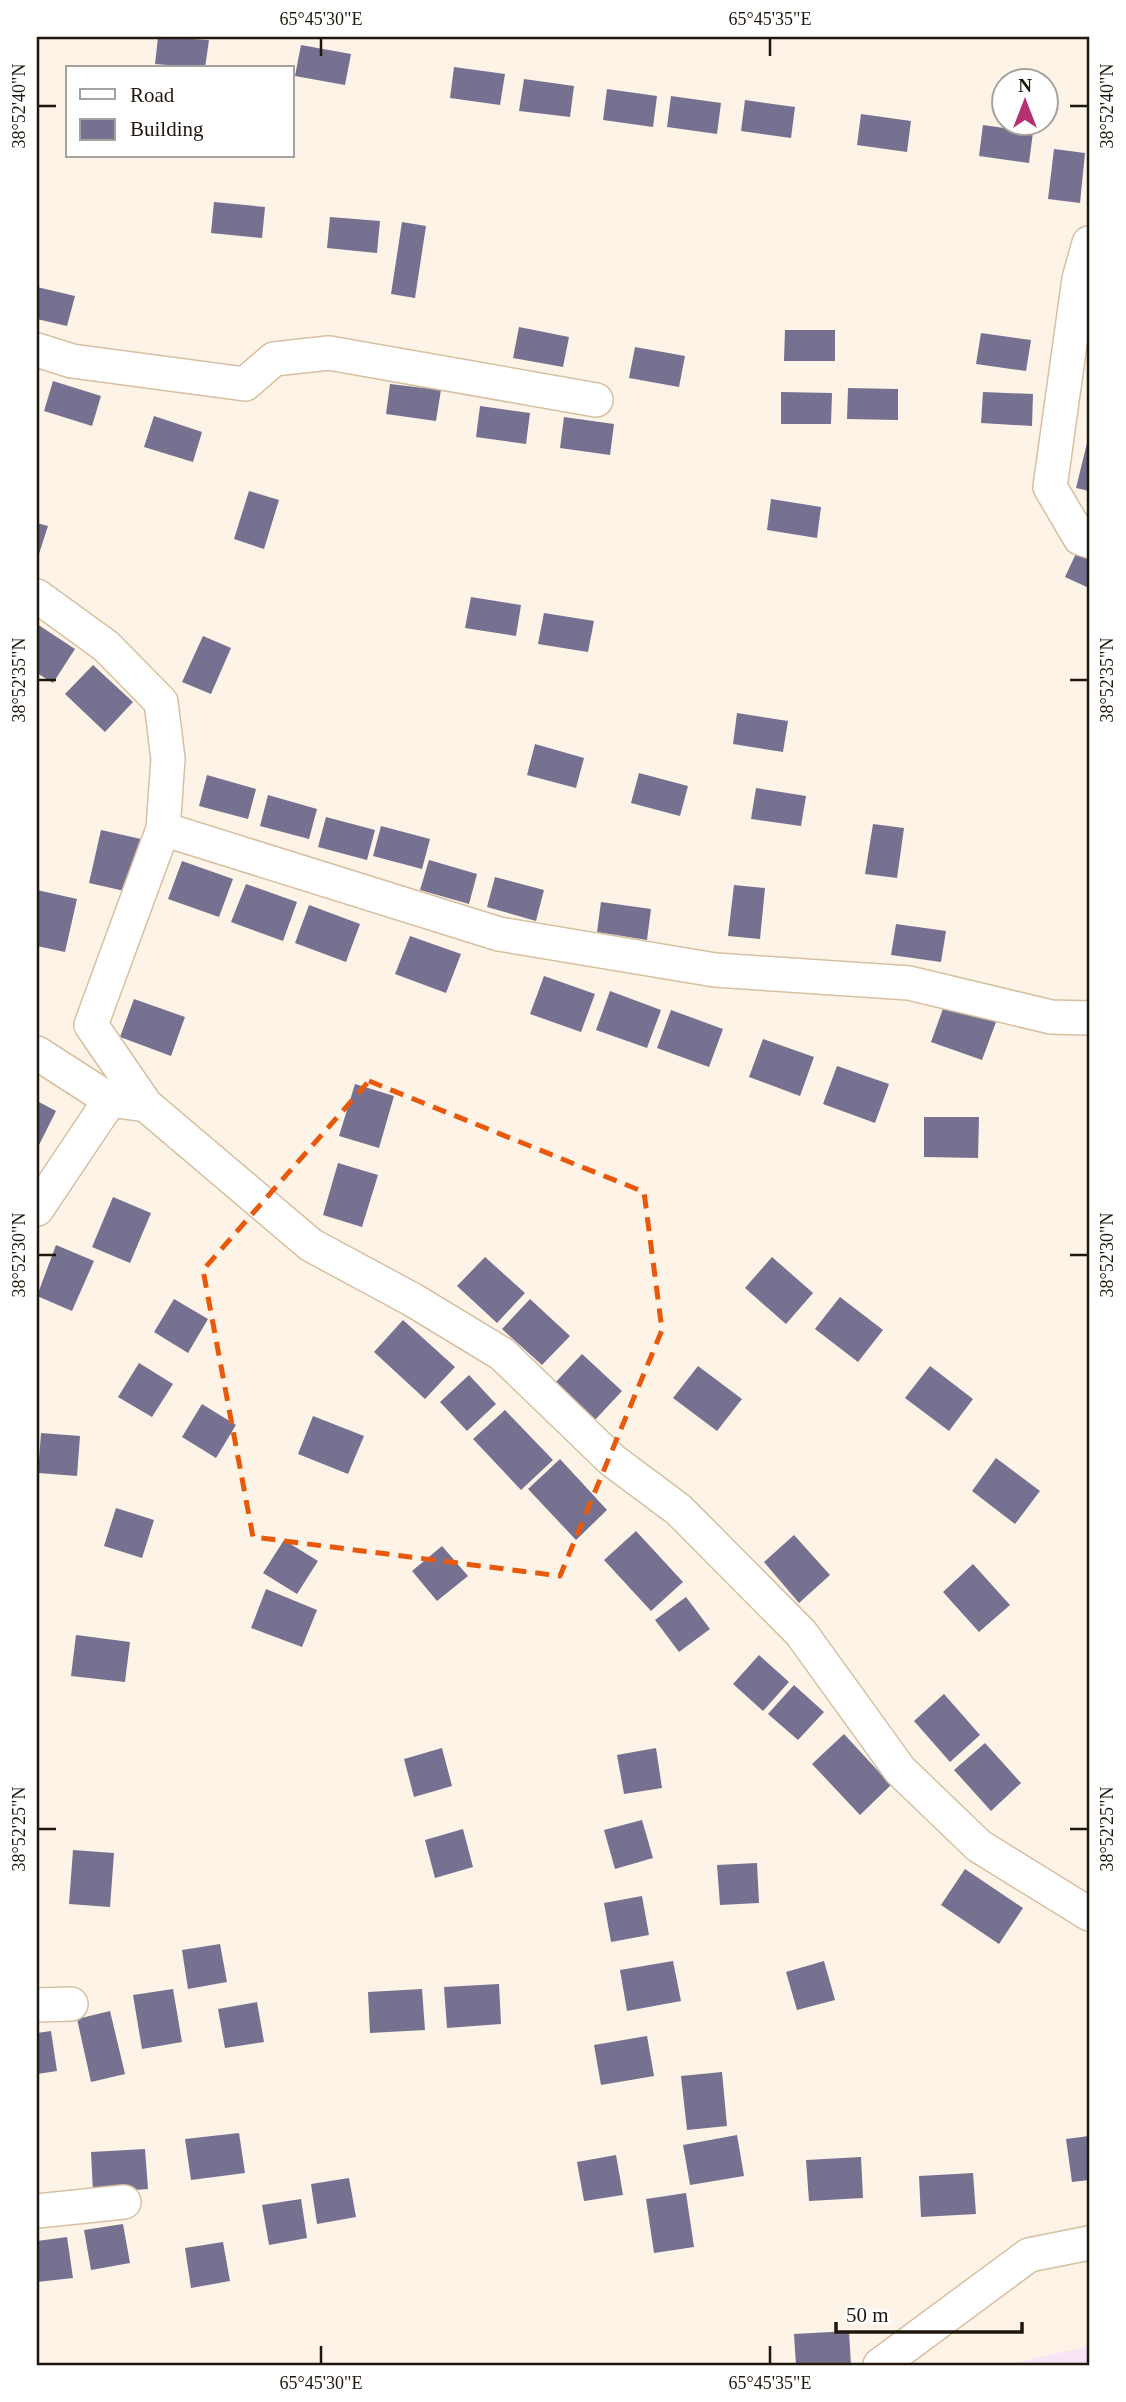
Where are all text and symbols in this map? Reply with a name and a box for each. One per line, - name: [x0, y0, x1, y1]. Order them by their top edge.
- text: 65°45'30"E: [280, 9, 362, 29]
- text: 65°45'35"E: [729, 9, 811, 29]
- text: 38°52'40"N: [9, 64, 29, 148]
- text: 38°52'40"N: [1097, 64, 1117, 148]
- legend: [66, 66, 294, 158]
- north arrow: [990, 66, 1060, 136]
- text: N: [1018, 75, 1032, 96]
- text: Road: [130, 83, 175, 107]
- text: Building: [130, 117, 204, 141]
- text: 38°52'35"N: [9, 638, 29, 722]
- text: 38°52'35"N: [1097, 638, 1117, 722]
- text: 38°52'30"N: [9, 1213, 29, 1297]
- text: 38°52'30"N: [1097, 1213, 1117, 1297]
- text: 38°52'25"N: [9, 1787, 29, 1871]
- text: 38°52'25"N: [1097, 1787, 1117, 1871]
- scale bar: [836, 2290, 1021, 2334]
- text: 50 m: [846, 2303, 889, 2327]
- text: 65°45'30"E: [280, 2373, 362, 2393]
- text: 65°45'35"E: [729, 2373, 811, 2393]

